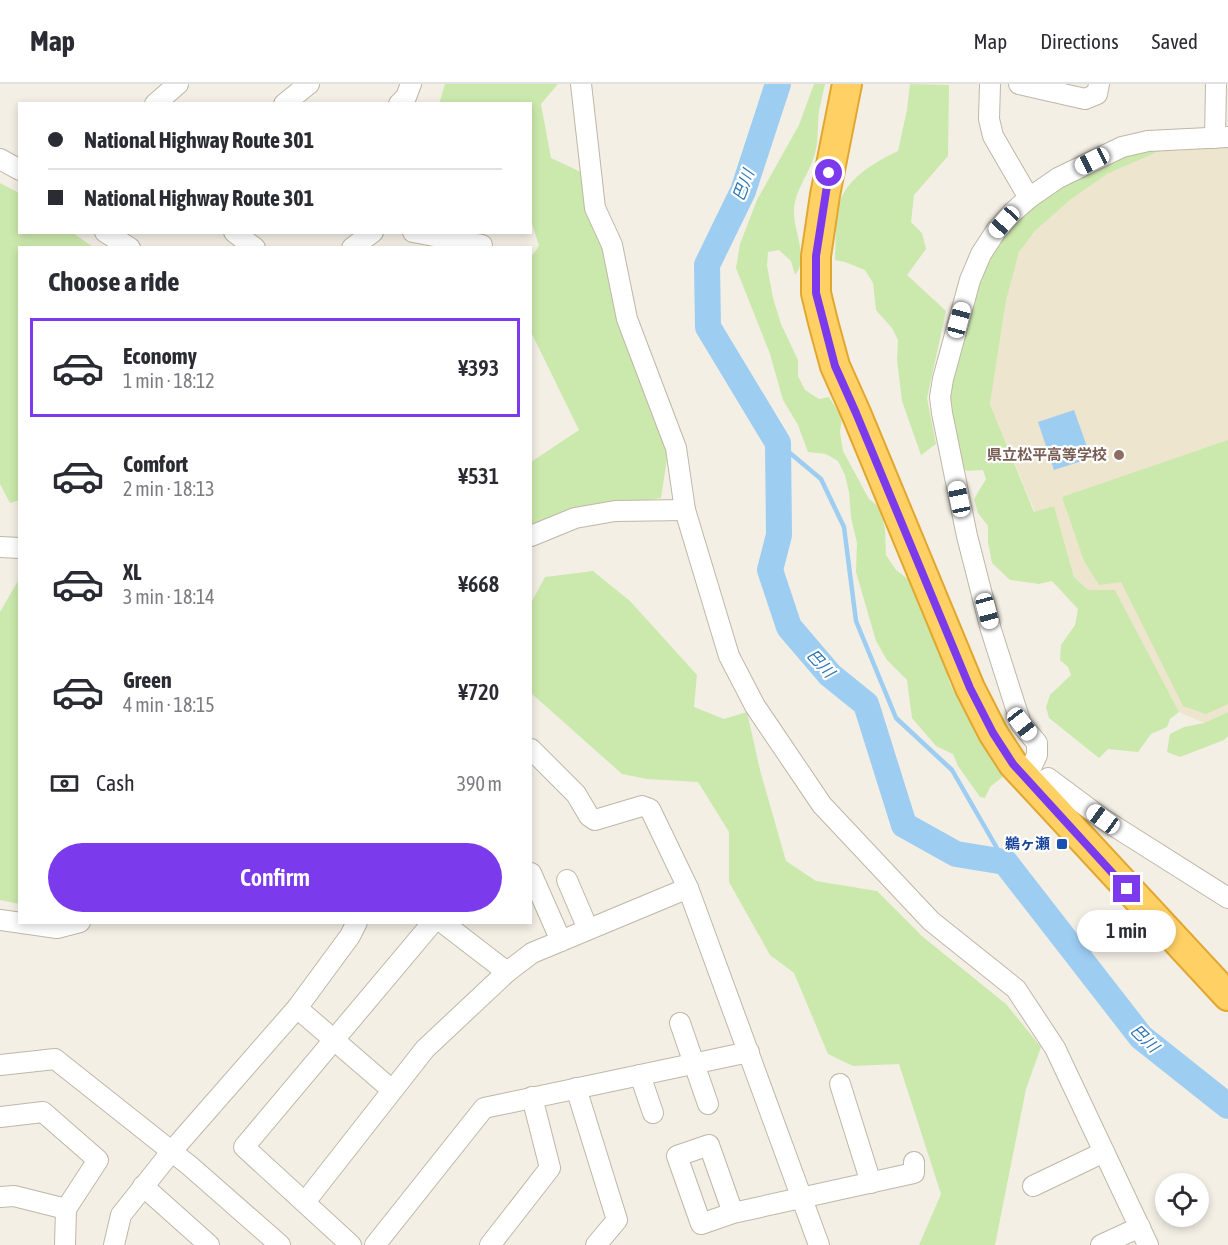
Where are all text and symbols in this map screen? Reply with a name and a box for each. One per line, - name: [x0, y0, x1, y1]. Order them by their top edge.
- text: Map: [30, 25, 75, 57]
- text: Map: [973, 29, 1007, 53]
- text: Directions: [1040, 29, 1119, 53]
- text: Saved: [1152, 29, 1198, 53]
- text: National Highway Route 301: [84, 127, 314, 153]
- car: [1072, 145, 1112, 177]
- route start: [815, 159, 842, 186]
- water label: 巴川: [729, 165, 758, 203]
- text: National Highway Route 301: [84, 185, 314, 211]
- car: [985, 203, 1023, 241]
- text: Choose a ride: [48, 266, 180, 297]
- car: [946, 300, 972, 340]
- icon: car: [51, 341, 105, 395]
- text: Economy: [123, 343, 197, 369]
- text: ¥393: [458, 355, 499, 381]
- text: 1 min · 18:12: [123, 369, 215, 392]
- place label: 県立松平高等学校: [987, 446, 1107, 463]
- marker: 県立松平高等学校: [1112, 448, 1126, 462]
- icon: car: [51, 449, 105, 503]
- text: Comfort: [123, 451, 188, 477]
- text: ¥531: [458, 463, 499, 489]
- text: 2 min · 18:13: [123, 477, 215, 500]
- car: [946, 480, 972, 518]
- icon: car: [51, 557, 105, 611]
- text: XL: [123, 559, 141, 585]
- text: ¥668: [458, 571, 499, 597]
- text: 3 min · 18:14: [123, 585, 215, 608]
- car: [974, 591, 1000, 631]
- water label: 巴川: [804, 645, 840, 682]
- icon: car: [51, 665, 105, 719]
- text: Green: [123, 667, 172, 693]
- text: ¥720: [458, 679, 499, 705]
- text: 4 min · 18:15: [123, 693, 215, 716]
- car: [1004, 704, 1040, 744]
- icon: cash: [48, 767, 81, 800]
- text: Cash: [96, 770, 135, 796]
- text: 390 m: [457, 772, 502, 795]
- car: [1083, 801, 1123, 837]
- place label: 鵜ヶ瀬: [1005, 835, 1050, 852]
- marker: 鵜ヶ瀬: [1055, 837, 1069, 851]
- button: Confirm: [48, 843, 502, 912]
- route end: [1113, 875, 1140, 902]
- callout: 1 min: [1078, 910, 1176, 952]
- text: 1 min: [1106, 919, 1147, 942]
- water label: 巴川: [1127, 1020, 1164, 1057]
- map controls: [1155, 1173, 1209, 1227]
- button: locate: [1155, 1173, 1209, 1227]

